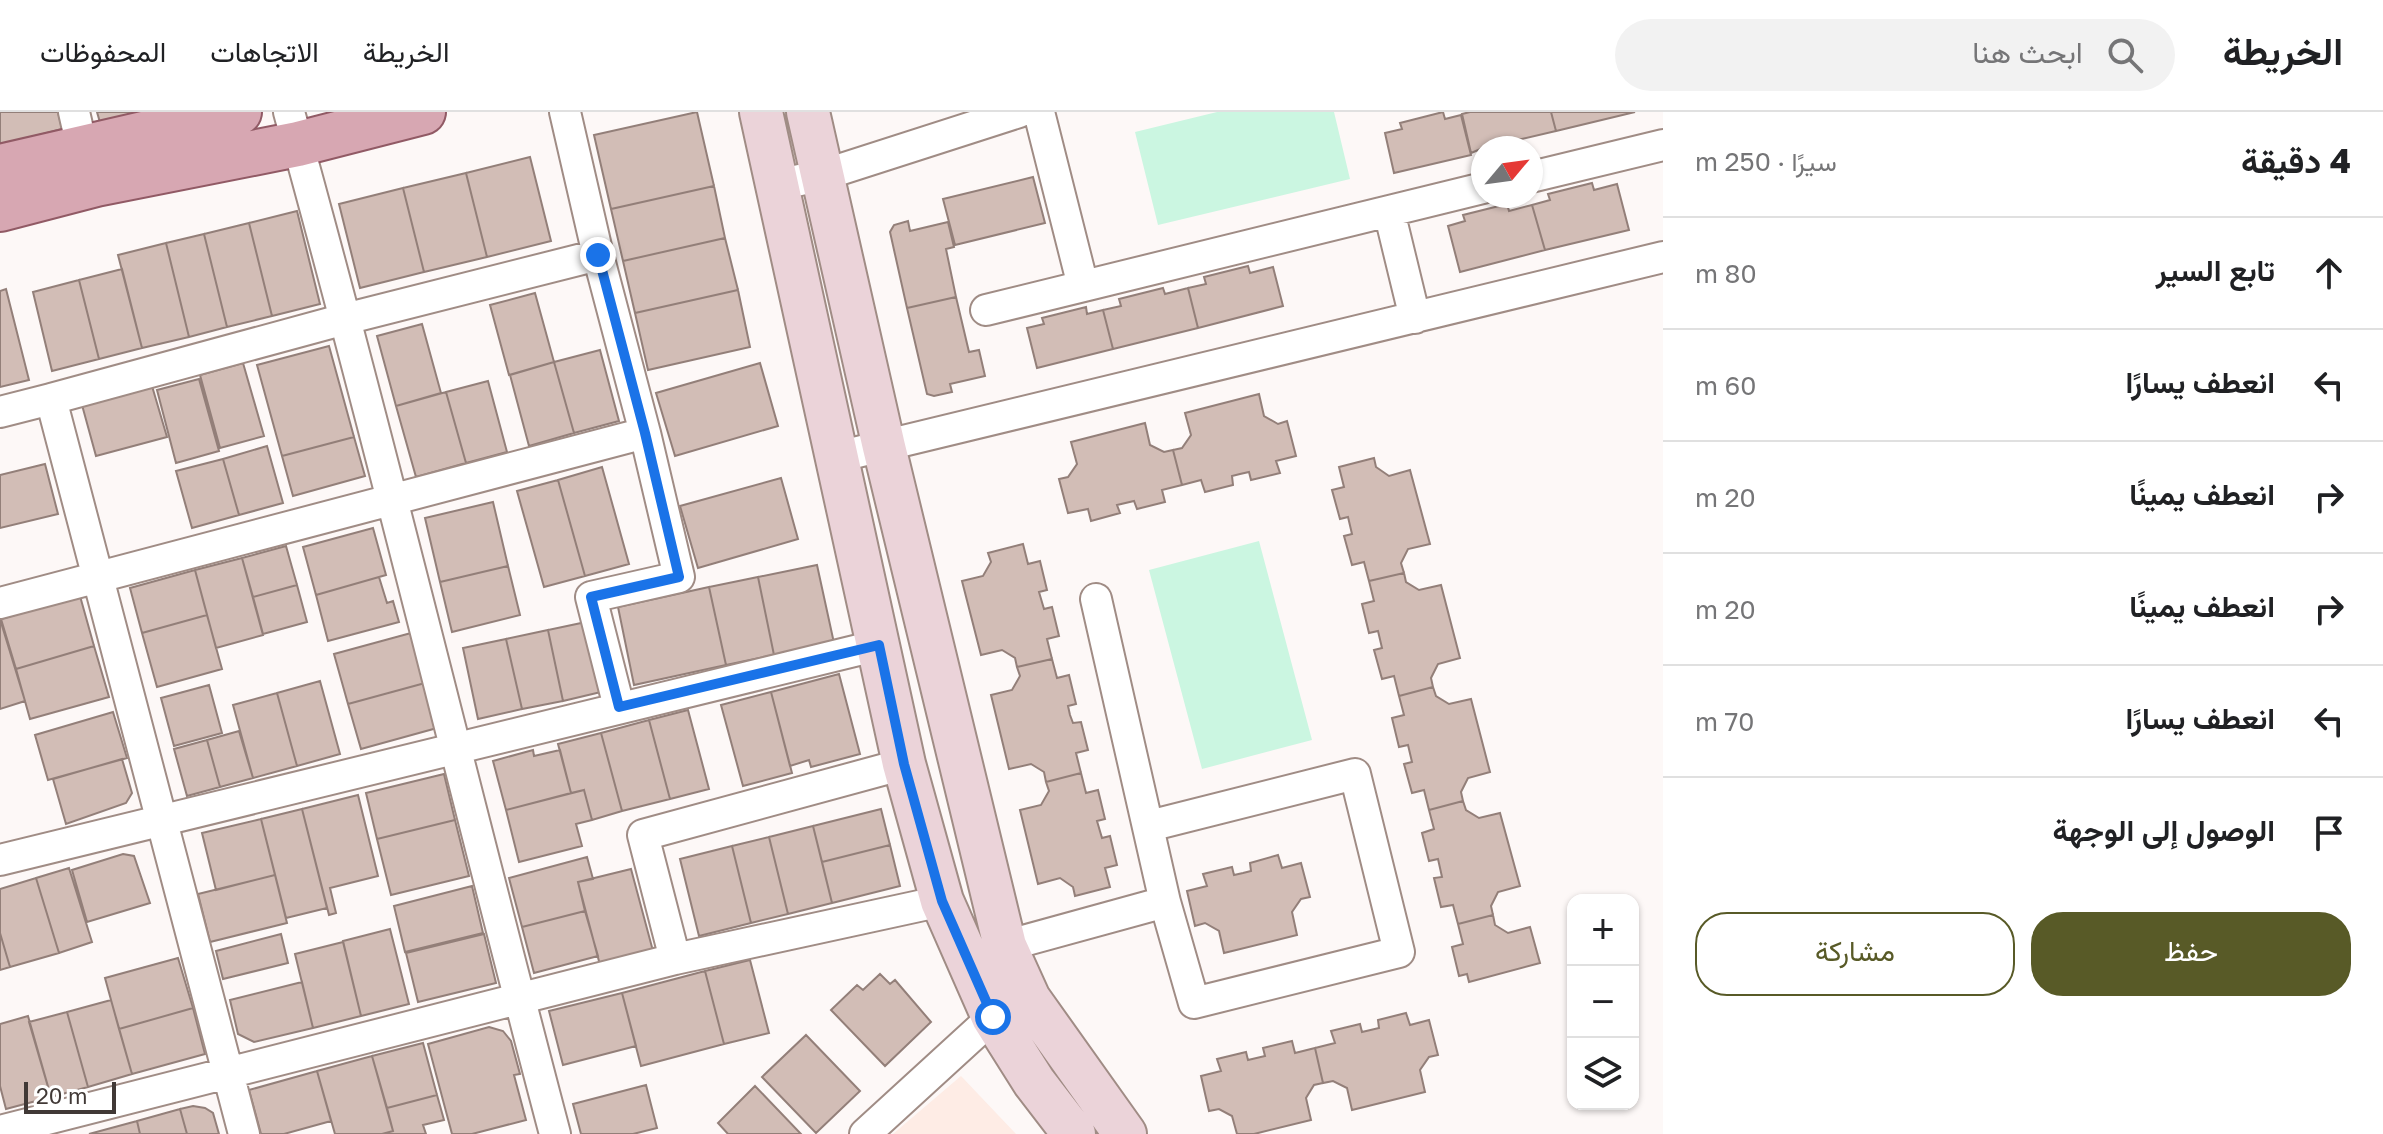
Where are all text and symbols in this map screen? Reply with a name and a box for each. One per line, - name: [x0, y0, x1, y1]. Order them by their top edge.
- search box: [1615, 19, 2175, 91]
- text: الخريطة: [2223, 28, 2343, 73]
- icon: search: [2103, 33, 2147, 77]
- text: ابحث هنا: [1972, 34, 2083, 70]
- text: المحفوظات: [40, 35, 166, 68]
- text: الاتجاهات: [210, 35, 319, 68]
- text: الخريطة: [363, 35, 449, 68]
- north arrow: [1471, 136, 1543, 208]
- text: 4 دقيقة: [2241, 140, 2351, 180]
- text: سيرًا · 250 m: [1695, 146, 1837, 177]
- route end: [580, 237, 616, 273]
- icon: ahead: [2307, 251, 2351, 295]
- text: تابع السير: [2156, 252, 2275, 288]
- text: 80 m: [1695, 258, 1757, 289]
- icon: left: [2307, 363, 2351, 407]
- text: انعطف يسارًا: [2126, 364, 2275, 400]
- text: 60 m: [1695, 370, 1756, 401]
- icon: right: [2307, 475, 2351, 519]
- text: انعطف يمينًا: [2129, 476, 2275, 512]
- text: 20 m: [1695, 482, 1756, 513]
- icon: right: [2307, 587, 2351, 631]
- text: انعطف يمينًا: [2129, 588, 2275, 624]
- text: 20 m: [1695, 594, 1756, 625]
- icon: left: [2307, 699, 2351, 743]
- text: انعطف يسارًا: [2126, 700, 2275, 736]
- text: 70 m: [1695, 706, 1754, 737]
- icon: arrive: [2307, 811, 2351, 855]
- text: الوصول إلى الوجهة: [2053, 812, 2275, 848]
- map controls: [1567, 894, 1639, 1110]
- button: +: [1567, 894, 1639, 966]
- button: مشاركة: [1695, 912, 2015, 996]
- button: حفظ: [2031, 912, 2351, 996]
- button: −: [1567, 966, 1639, 1038]
- route start: [975, 999, 1011, 1035]
- button: layers: [1567, 1038, 1639, 1110]
- scale bar: [24, 1078, 116, 1114]
- text: 20 m: [36, 1082, 87, 1109]

